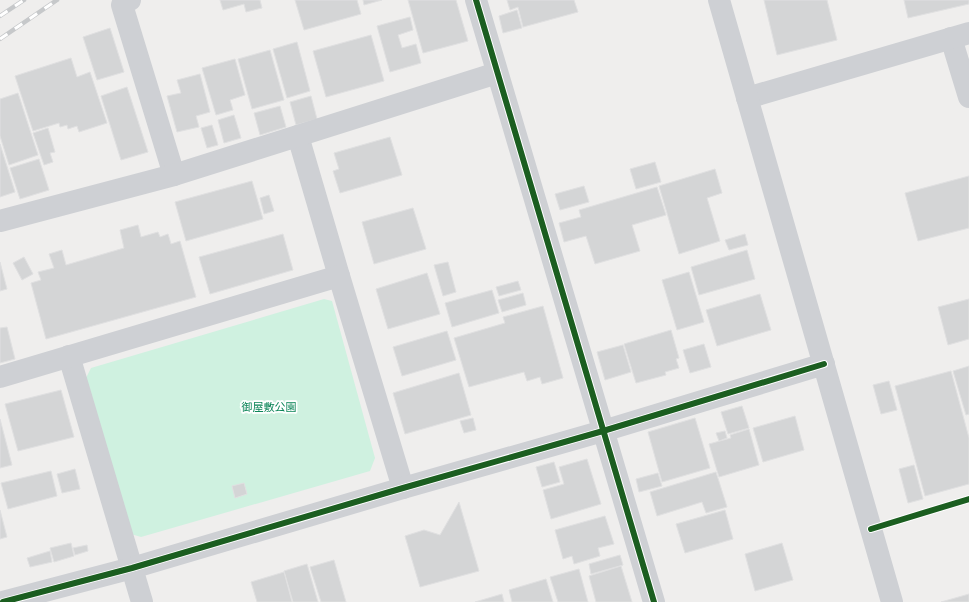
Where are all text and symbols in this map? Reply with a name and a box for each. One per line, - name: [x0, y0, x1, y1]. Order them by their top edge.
- park label: 御屋敷公園: [241, 400, 297, 414]

